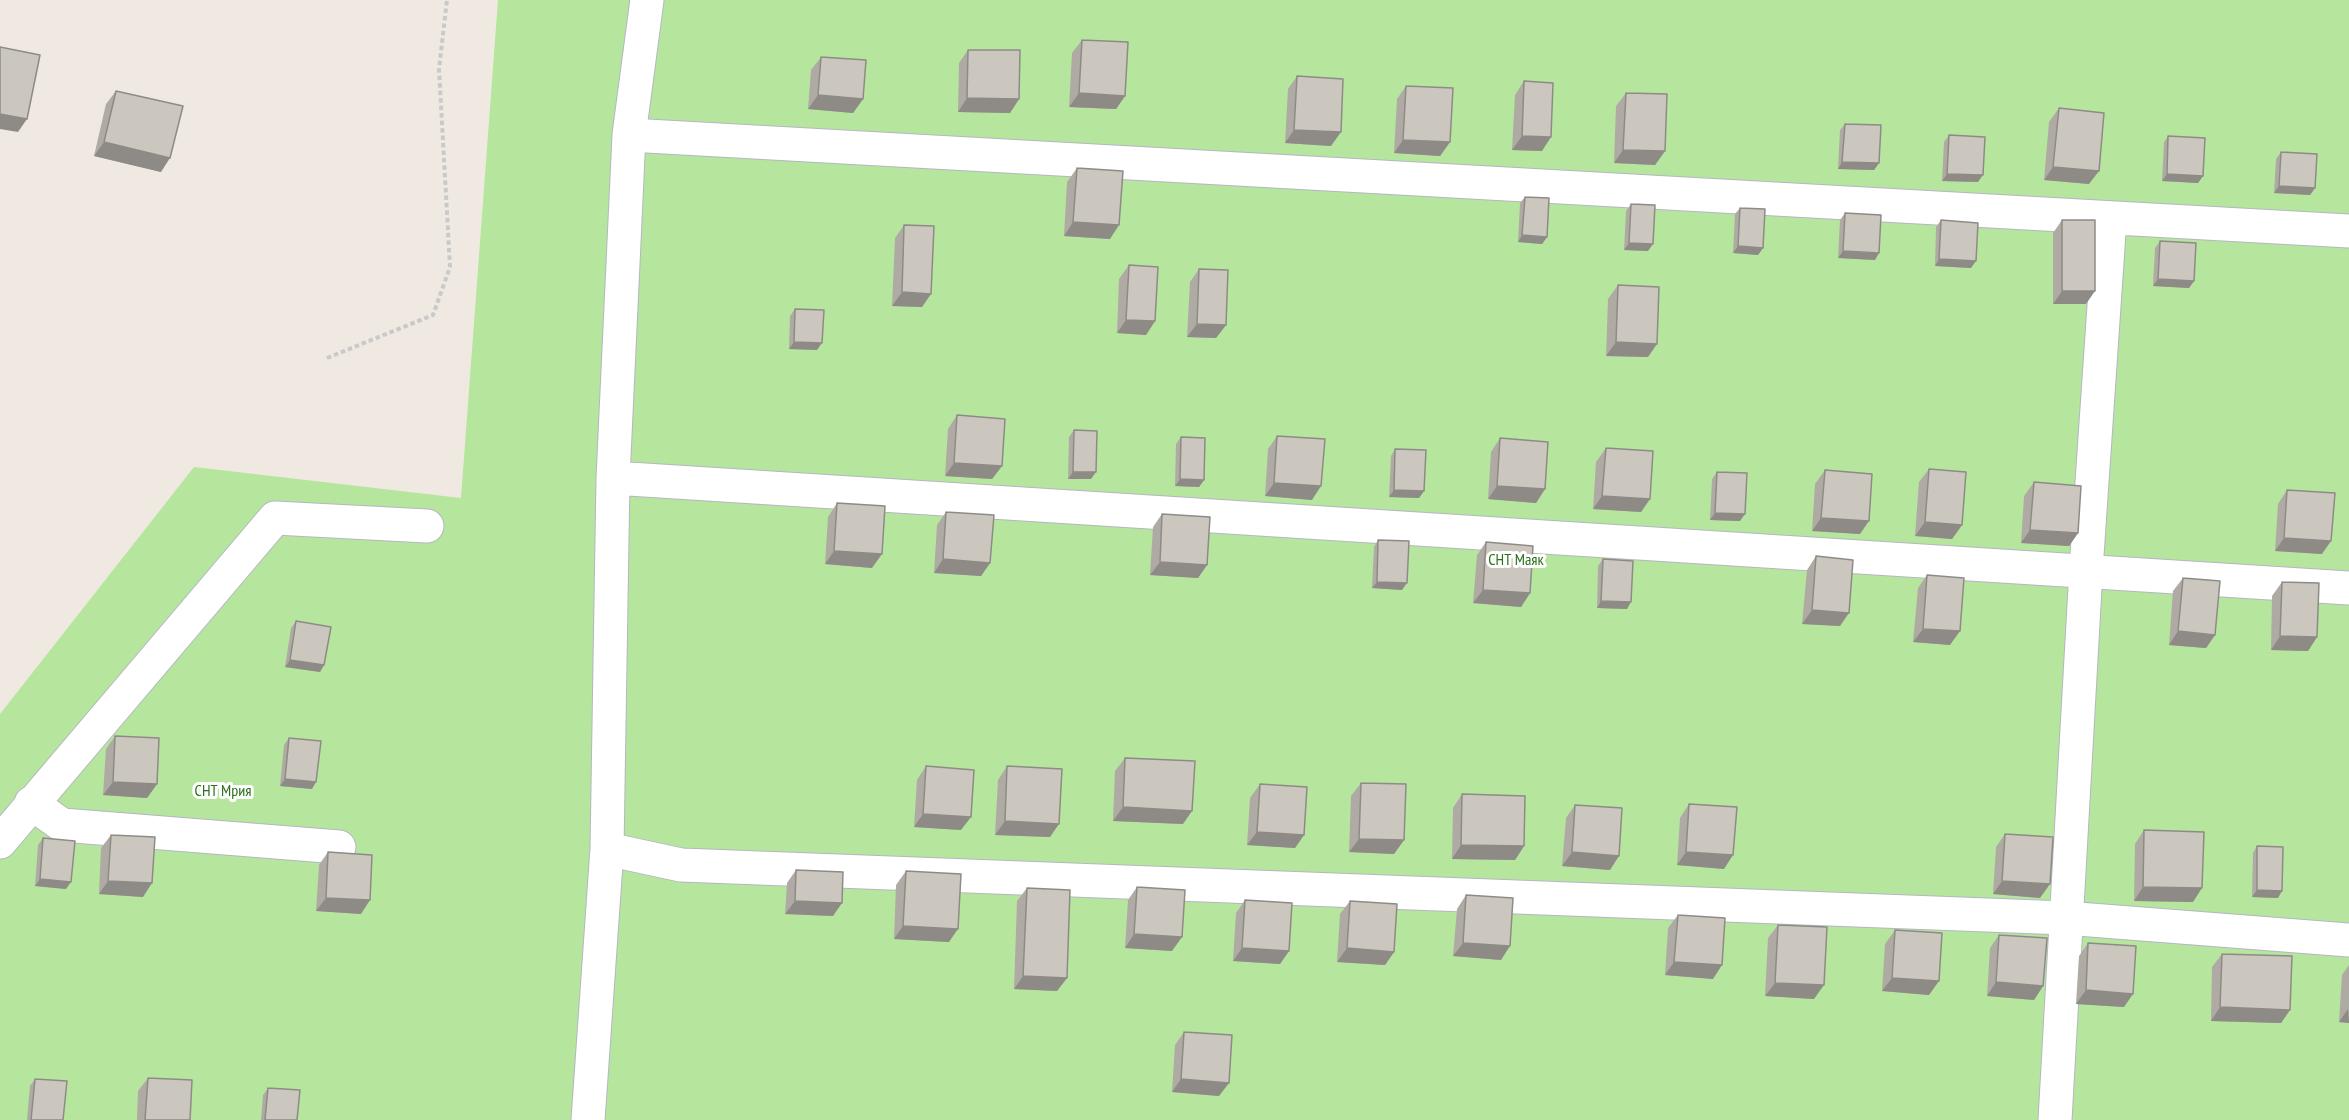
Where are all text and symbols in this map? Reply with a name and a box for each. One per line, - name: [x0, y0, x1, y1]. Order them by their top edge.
- park label: СНТ Маяк: [1488, 550, 1544, 570]
- park label: СНТ Мрия: [195, 781, 251, 801]

